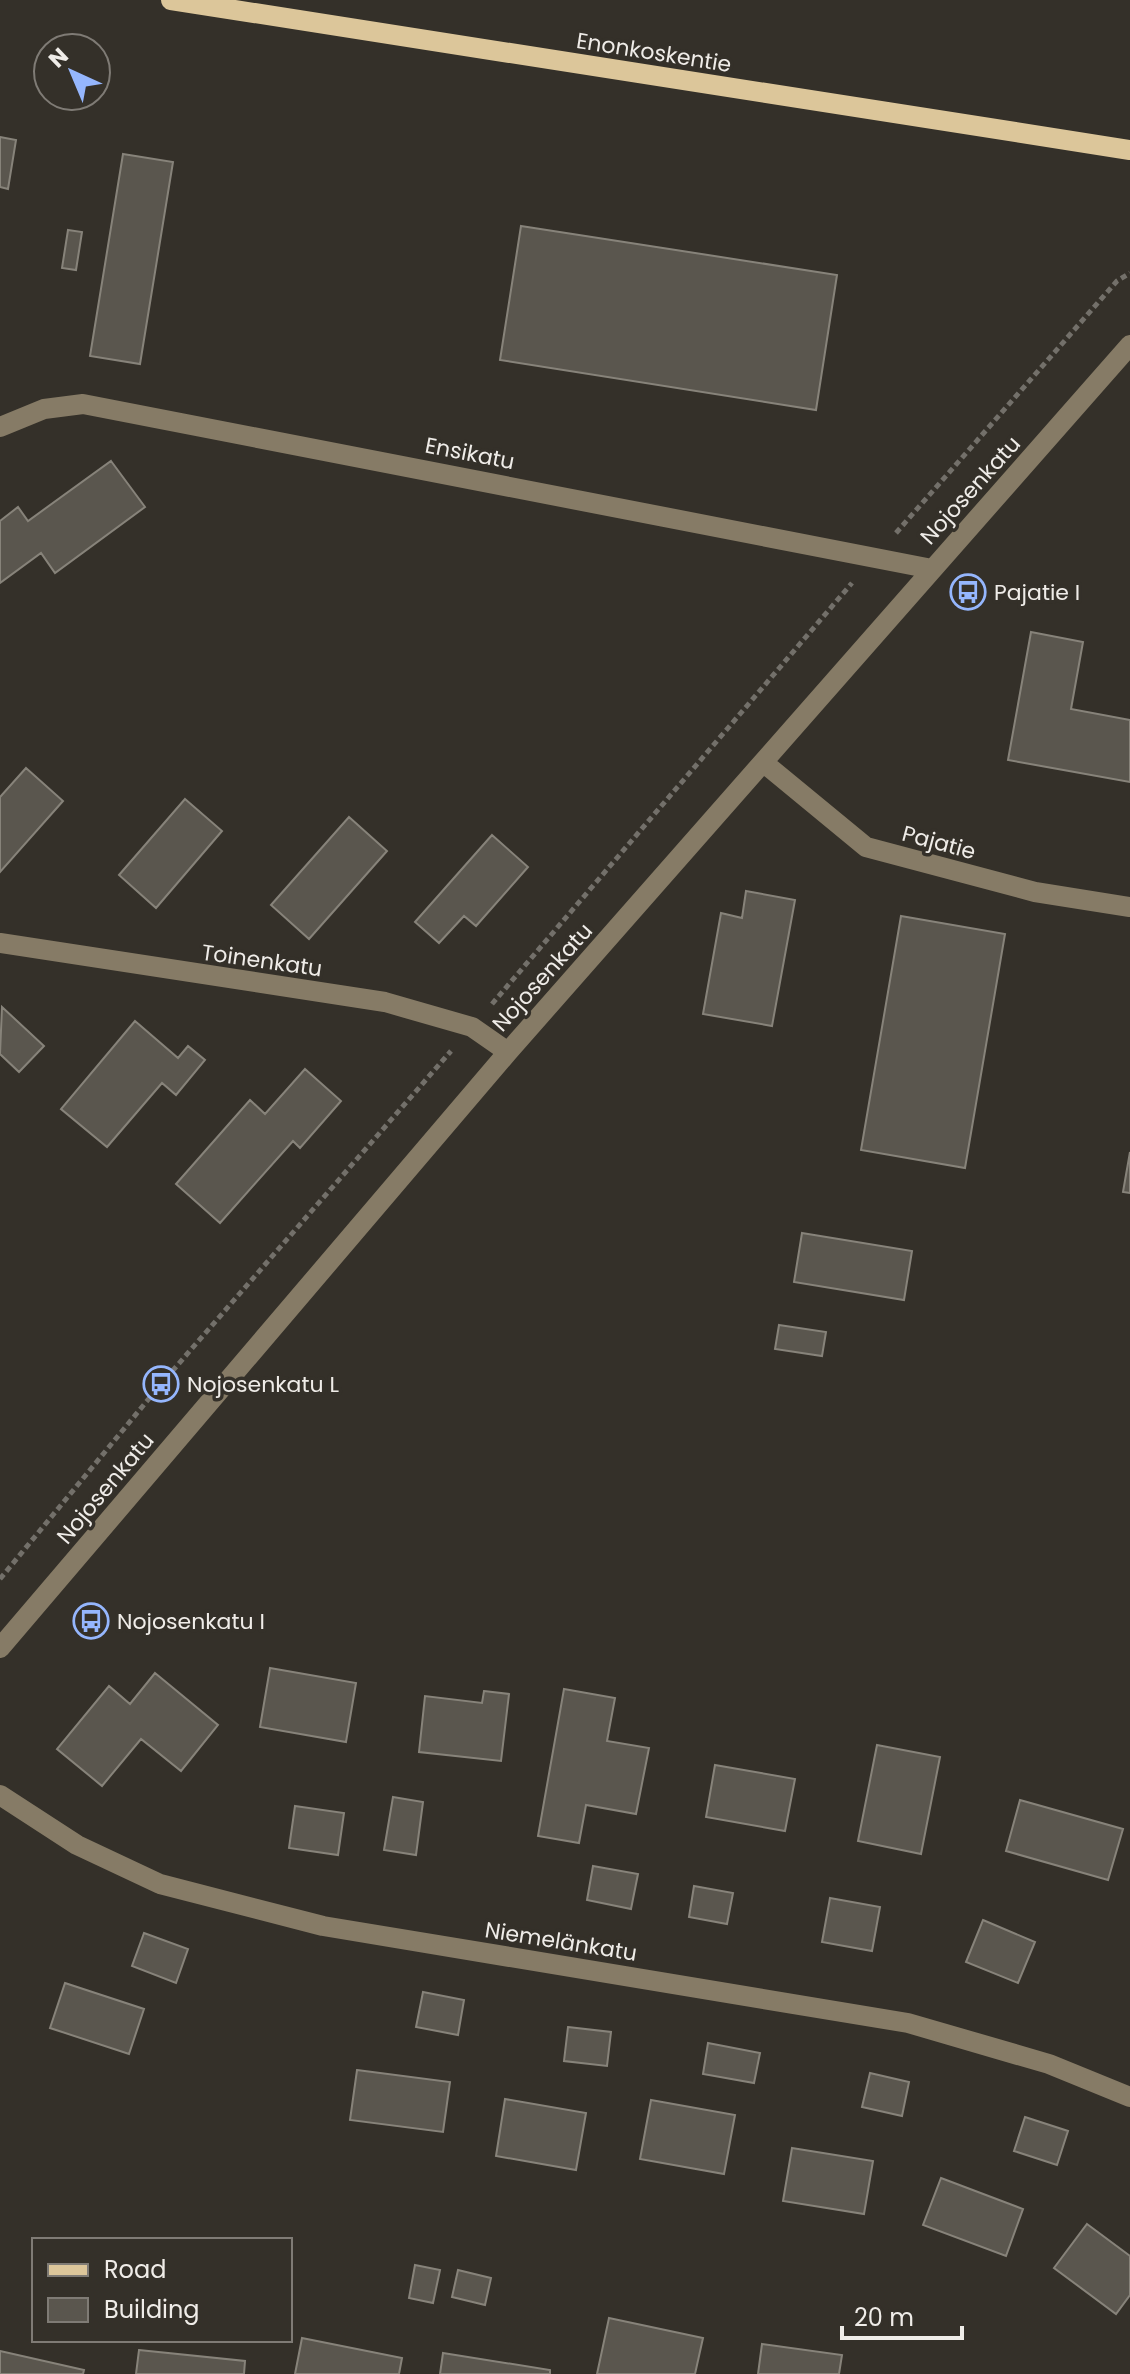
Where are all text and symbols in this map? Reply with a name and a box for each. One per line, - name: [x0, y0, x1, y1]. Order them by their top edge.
- street label: Enonkoskentie: [574, 25, 734, 80]
- north arrow: [32, 32, 112, 112]
- text: N: [42, 41, 75, 75]
- street label: Nojosenkatu: [913, 429, 1028, 551]
- street label: Ensikatu: [422, 430, 517, 477]
- bus stop icon: Pajatie I: [949, 573, 987, 611]
- place label: Pajatie I: [994, 577, 1080, 608]
- street label: Pajatie: [899, 818, 979, 867]
- street label: Nojosenkatu: [485, 916, 600, 1038]
- street label: Toinenkatu: [200, 937, 324, 984]
- bus stop icon: Nojosenkatu L: [142, 1365, 180, 1403]
- place label: Nojosenkatu L: [187, 1369, 339, 1400]
- street label: Nojosenkatu: [50, 1426, 161, 1551]
- bus stop icon: Nojosenkatu I: [72, 1602, 110, 1640]
- place label: Nojosenkatu I: [117, 1606, 265, 1637]
- street label: Niemelänkatu: [483, 1914, 639, 1969]
- legend: [32, 2238, 292, 2342]
- text: Road: [104, 2253, 166, 2286]
- scale bar: [842, 2290, 962, 2340]
- text: Building: [104, 2293, 200, 2326]
- text: 20 m: [854, 2301, 914, 2334]

